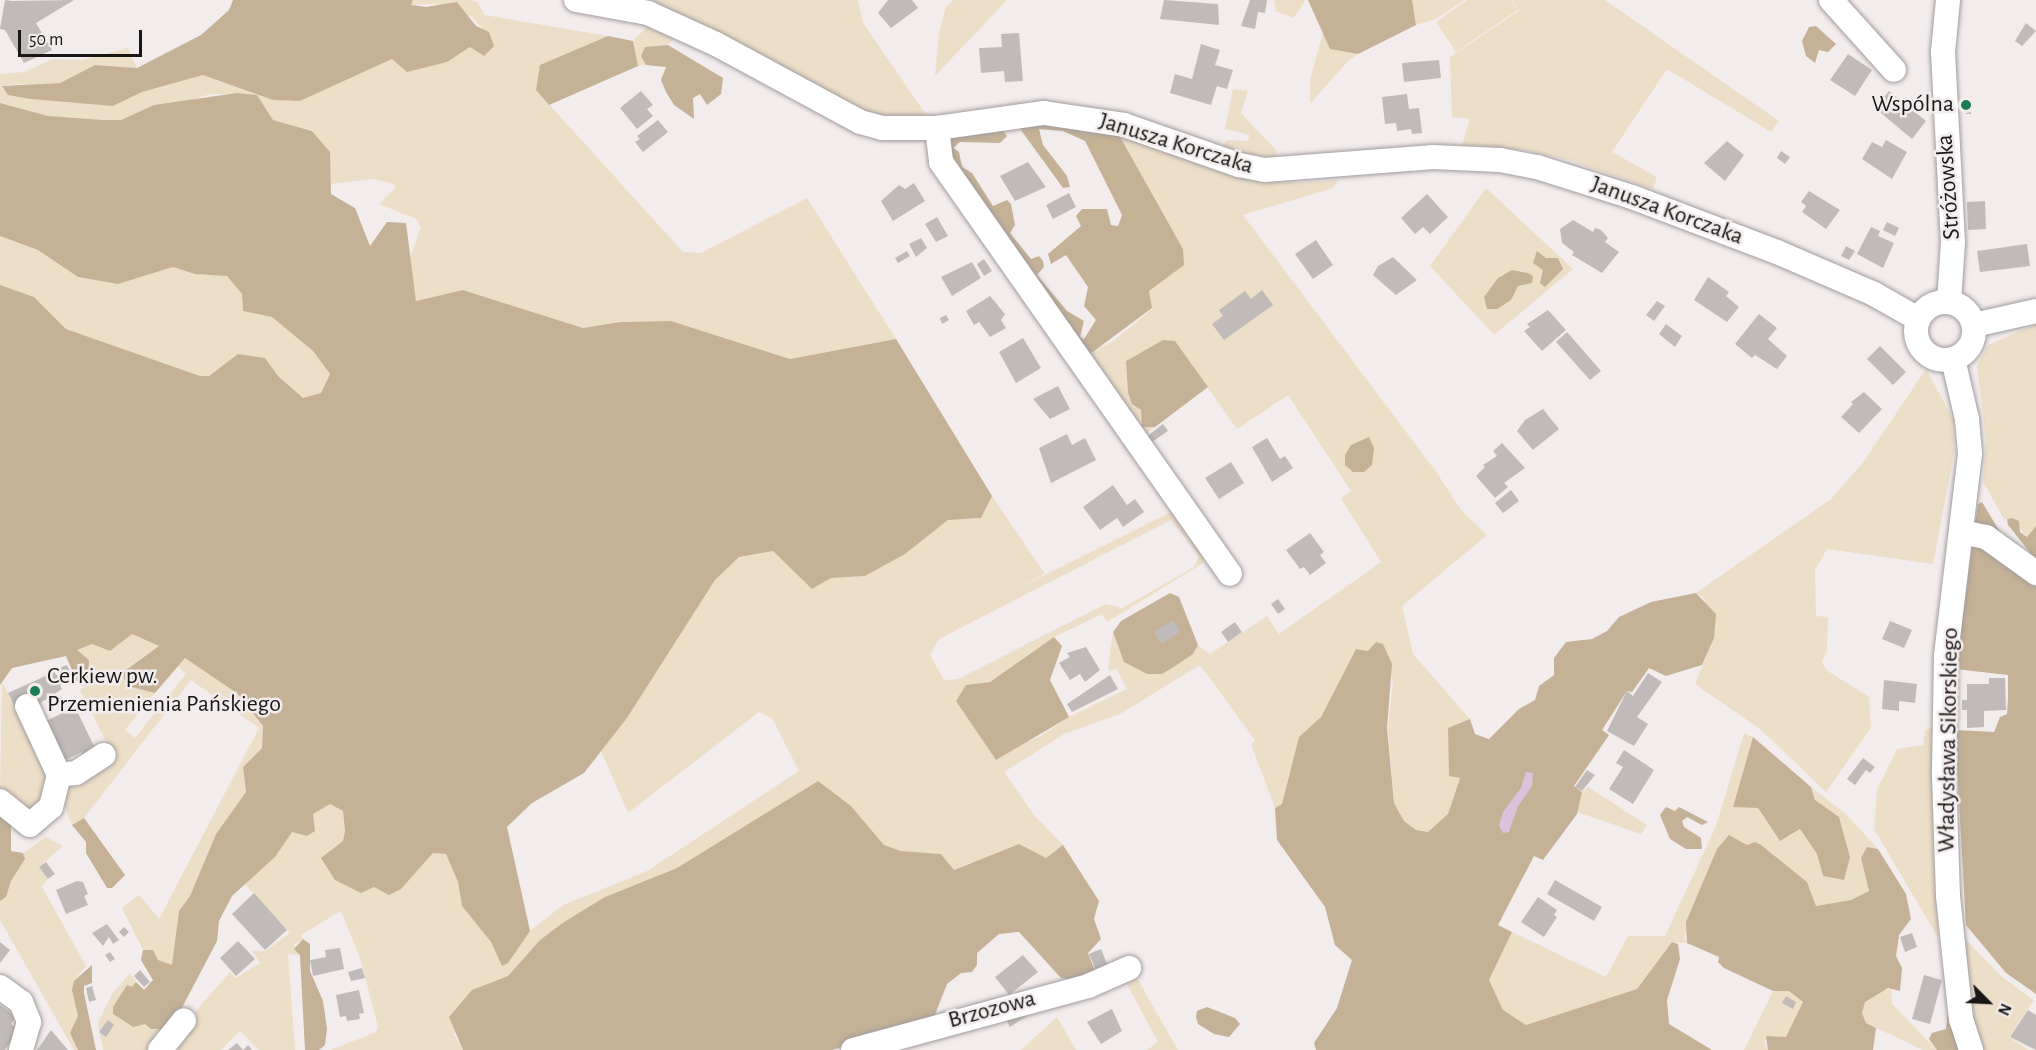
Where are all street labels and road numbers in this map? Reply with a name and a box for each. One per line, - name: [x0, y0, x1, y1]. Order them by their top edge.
- street label: Janusza Korczaka: [1095, 107, 1257, 181]
- street label: Stróżowska: [1931, 133, 1967, 241]
- street label: Janusza Korczaka: [1587, 170, 1747, 252]
- street label: Władysława Sikorskiego: [1933, 627, 1965, 853]
- street label: Brzozowa: [945, 985, 1039, 1035]

